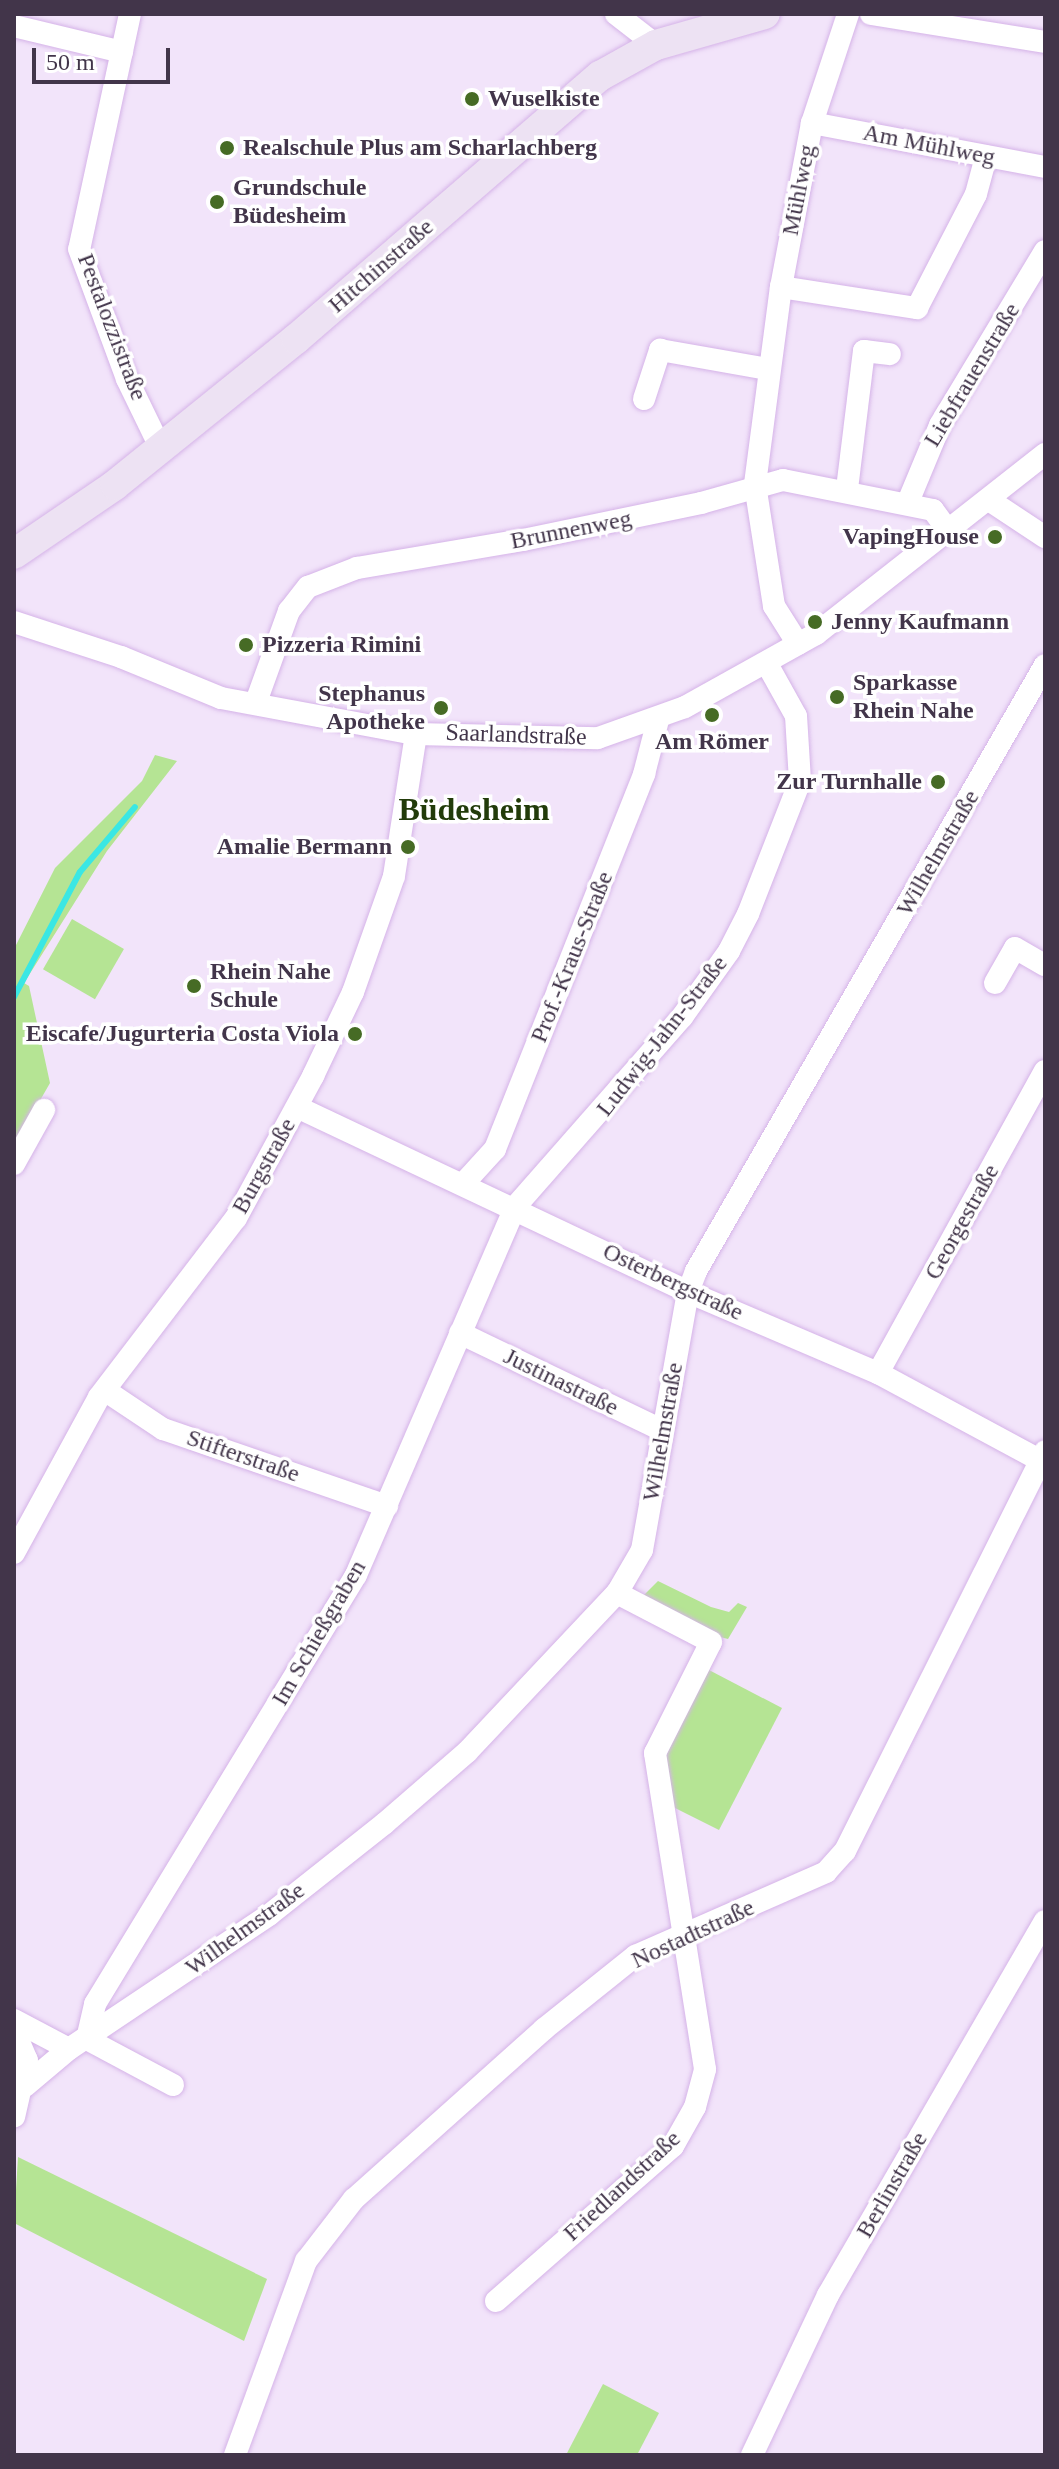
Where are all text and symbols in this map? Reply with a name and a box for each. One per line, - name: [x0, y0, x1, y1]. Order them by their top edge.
- scale bar: [36, 32, 174, 82]
- text: 50 m: [46, 49, 95, 75]
- place label: Wuselkiste: [488, 85, 600, 113]
- marker: Wuselkiste: [463, 90, 481, 108]
- street label: Am Mühlweg: [860, 118, 998, 172]
- place label: Realschule Plus am Scharlachberg: [243, 134, 597, 162]
- marker: Realschule Plus am Scharlachberg: [218, 139, 236, 157]
- street label: Mühlweg: [776, 142, 822, 238]
- place label: Grundschule Büdesheim: [233, 174, 366, 230]
- marker: Grundschule Büdesheim: [208, 193, 226, 211]
- street label: Hitchinstraße: [323, 213, 439, 319]
- street label: Pestalozzistraße: [71, 250, 153, 404]
- street label: Liebfrauenstraße: [918, 298, 1026, 452]
- street label: Brunnenweg: [508, 504, 634, 556]
- place label: VapingHouse: [842, 523, 979, 551]
- marker: VapingHouse: [986, 528, 1004, 546]
- place label: Jenny Kaufmann: [831, 608, 1009, 636]
- marker: Jenny Kaufmann: [806, 613, 824, 631]
- place label: Pizzeria Rimini: [262, 631, 421, 659]
- marker: Pizzeria Rimini: [237, 636, 255, 654]
- place label: Sparkasse Rhein Nahe: [853, 669, 974, 725]
- place label: Stephanus Apotheke: [318, 680, 425, 736]
- marker: Sparkasse Rhein Nahe: [828, 688, 846, 706]
- marker: Stephanus Apotheke: [432, 699, 450, 717]
- marker: Am Römer: [703, 706, 721, 724]
- street label: Saarlandstraße: [445, 718, 587, 752]
- place label: Am Römer: [655, 728, 769, 756]
- place label: Zur Turnhalle: [776, 768, 922, 796]
- marker: Zur Turnhalle: [929, 773, 947, 791]
- street label: Wilhelmstraße: [890, 785, 986, 921]
- district label: Büdesheim: [398, 790, 550, 828]
- place label: Amalie Bermann: [217, 833, 392, 861]
- marker: Amalie Bermann: [399, 838, 417, 856]
- street label: Prof.-Kraus-Straße: [525, 867, 619, 1047]
- street label: Ludwig-Jahn-Straße: [590, 950, 734, 1122]
- place label: Rhein Nahe Schule: [210, 958, 331, 1014]
- marker: Rhein Nahe Schule: [185, 977, 203, 995]
- place label: Eiscafe/Jugurteria Costa Viola: [25, 1020, 339, 1048]
- marker: Eiscafe/Jugurteria Costa Viola: [346, 1025, 364, 1043]
- street label: Burgstraße: [226, 1113, 302, 1219]
- street label: Georgestraße: [918, 1159, 1006, 1285]
- street label: Osterbergstraße: [598, 1237, 748, 1327]
- street label: Justinastraße: [499, 1342, 623, 1422]
- street label: Wilhelmstraße: [637, 1360, 689, 1504]
- street label: Stifterstraße: [183, 1423, 303, 1489]
- street label: Im Schießgraben: [266, 1555, 372, 1711]
- street label: Wilhelmstraße: [180, 1876, 310, 1982]
- street label: Nostadtstraße: [627, 1893, 759, 1975]
- street label: Friedlandstraße: [558, 2125, 686, 2247]
- street label: Berlinstraße: [850, 2127, 934, 2243]

